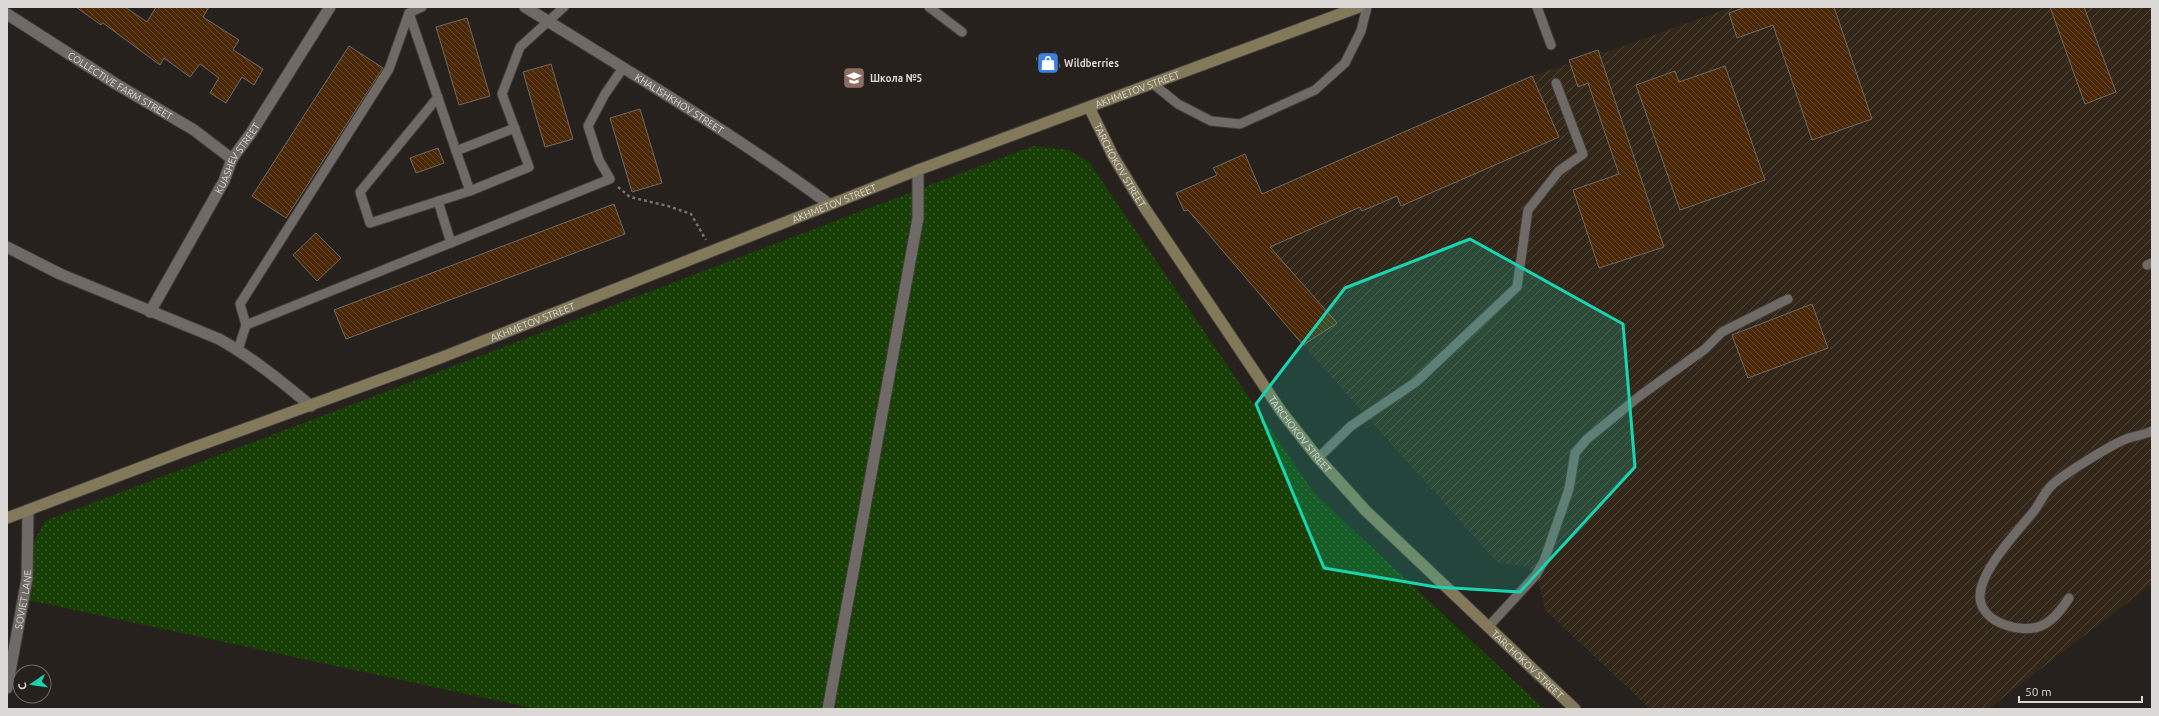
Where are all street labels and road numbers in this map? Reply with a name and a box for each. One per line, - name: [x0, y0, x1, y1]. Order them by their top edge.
- street label: COLLECTIVE FARM STREET: [66, 49, 175, 122]
- street label: AKHMETOV STREET: [1093, 68, 1182, 110]
- street label: KHALISHKHOV STREET: [633, 71, 726, 136]
- street label: KUASHEV STREET: [213, 120, 262, 195]
- street label: TARCHOKOV STREET: [1092, 121, 1148, 209]
- street label: AKHMETOV STREET: [790, 181, 878, 225]
- street label: AKHMETOV STREET: [489, 300, 577, 343]
- street label: TARCHOKOV STREET: [1267, 394, 1334, 475]
- street label: SOVIET LANE: [12, 569, 33, 630]
- street label: TARCHOKOV STREET: [1490, 628, 1566, 701]

